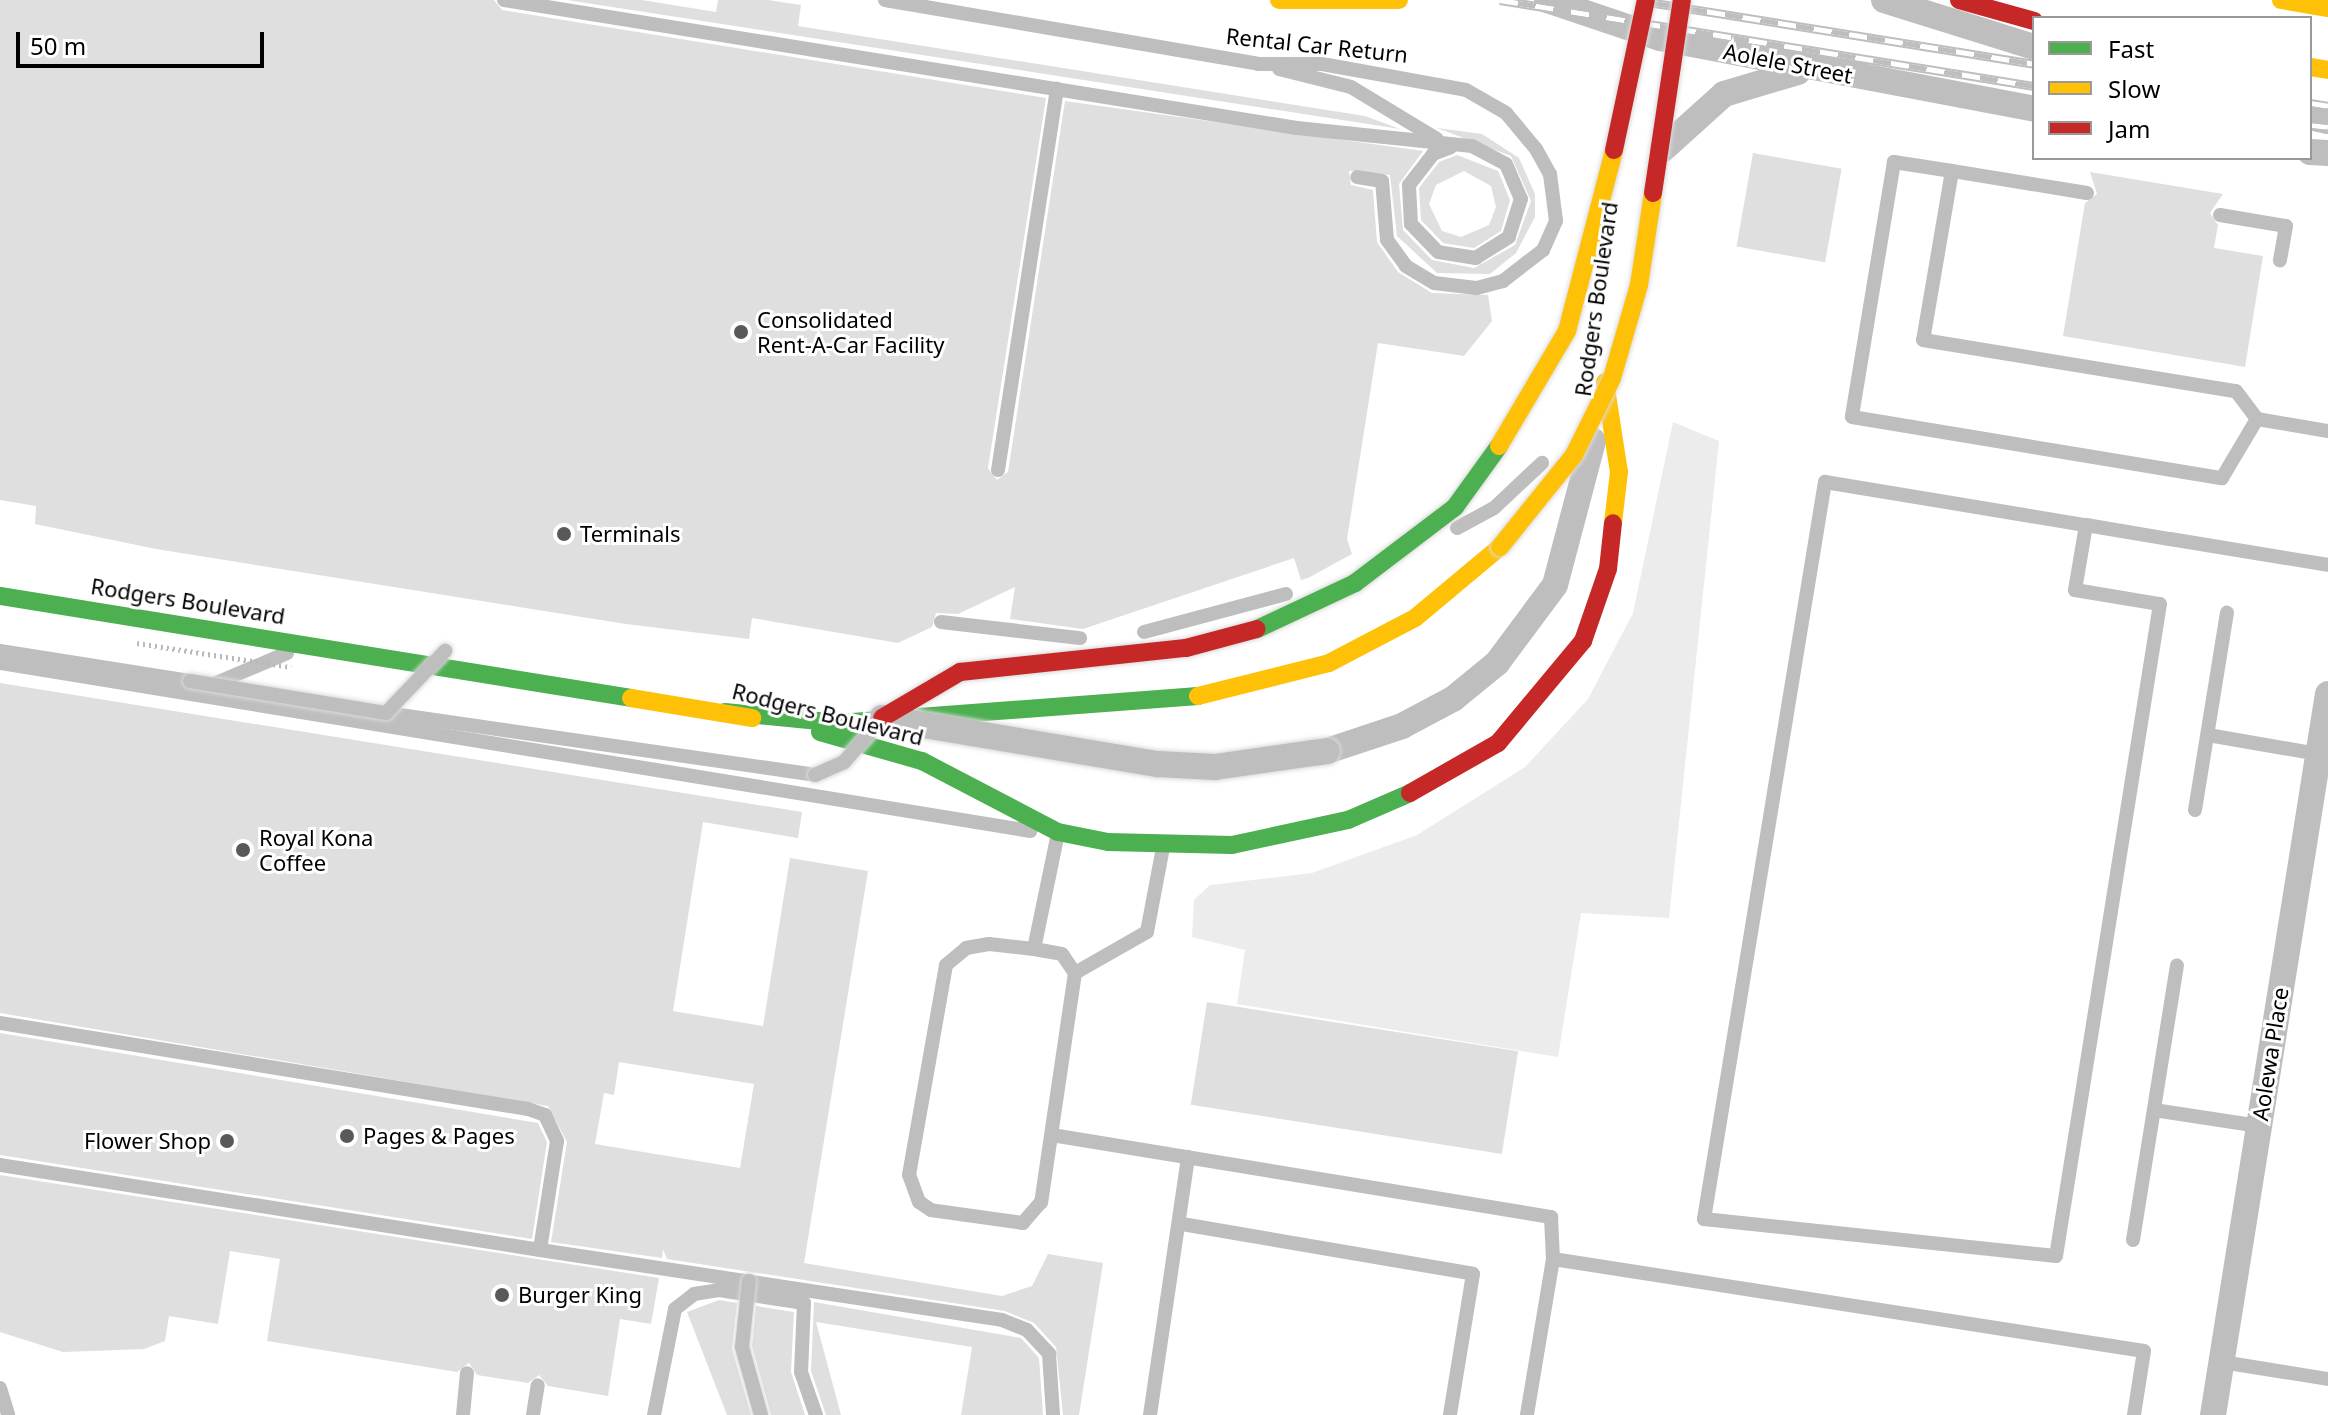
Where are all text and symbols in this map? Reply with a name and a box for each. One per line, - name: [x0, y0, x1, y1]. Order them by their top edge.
- scale bar: [20, 16, 268, 66]
- legend: [2032, 16, 2312, 160]
- street label: Rental Car Return: [1225, 22, 1409, 68]
- text: 50 m: [30, 29, 86, 62]
- text: Fast: [2108, 32, 2154, 65]
- street label: Aolele Street: [1721, 38, 1855, 88]
- text: Slow: [2108, 72, 2160, 105]
- text: Jam: [2108, 112, 2150, 145]
- street label: Rodgers Boulevard: [1569, 200, 1623, 398]
- place label: Consolidated Rent-A-Car Facility: [757, 306, 944, 358]
- marker: Consolidated Rent-A-Car Facility: [732, 323, 750, 341]
- place label: Terminals: [580, 521, 681, 547]
- marker: Terminals: [555, 525, 573, 543]
- street label: Rodgers Boulevard: [89, 573, 287, 629]
- street label: Rodgers Boulevard: [730, 677, 926, 751]
- place label: Royal Kona Coffee: [259, 824, 373, 876]
- marker: Royal Kona Coffee: [234, 841, 252, 859]
- street label: Aolewa Place: [2246, 985, 2294, 1123]
- place label: Pages & Pages: [363, 1123, 515, 1149]
- marker: Pages & Pages: [338, 1127, 356, 1145]
- place label: Flower Shop: [84, 1128, 211, 1154]
- marker: Flower Shop: [218, 1132, 236, 1150]
- place label: Burger King: [518, 1282, 642, 1308]
- marker: Burger King: [493, 1286, 511, 1304]

